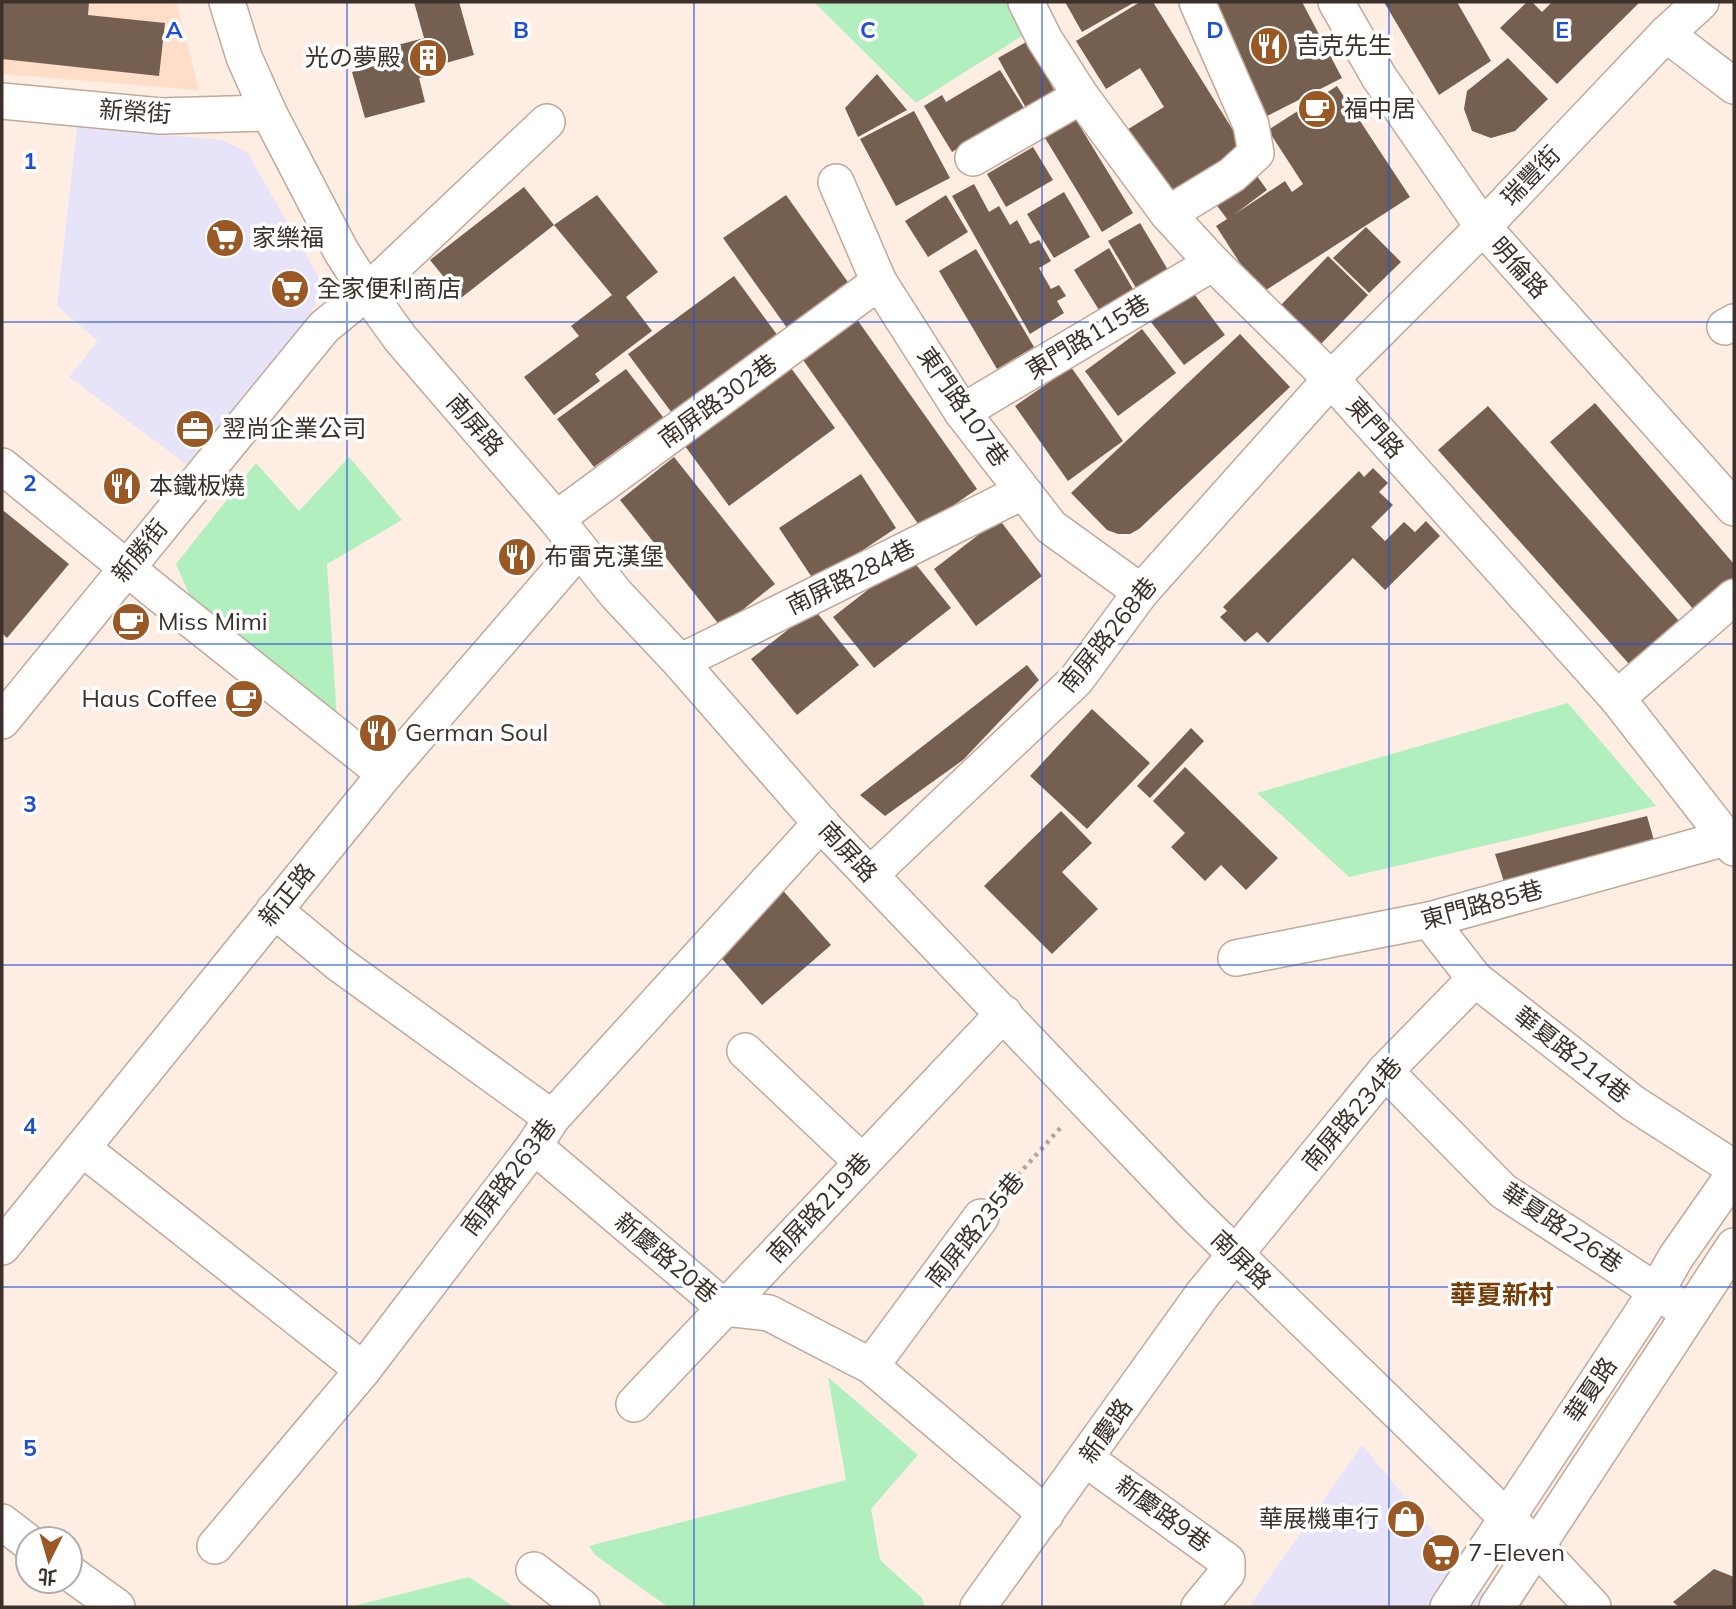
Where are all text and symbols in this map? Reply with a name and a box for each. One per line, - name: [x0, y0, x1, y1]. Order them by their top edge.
- text: A: [165, 15, 183, 44]
- text: B: [513, 15, 529, 44]
- text: C: [860, 15, 876, 44]
- text: D: [1206, 15, 1224, 44]
- text: E: [1555, 15, 1569, 44]
- restaurant icon: 吉克先生: [1248, 25, 1290, 67]
- place label: 吉克先生: [1296, 30, 1392, 60]
- building icon: 光の夢殿: [407, 37, 449, 79]
- place label: 光の夢殿: [305, 42, 401, 72]
- cafe icon: 福中居: [1296, 88, 1338, 130]
- place label: 福中居: [1344, 93, 1416, 123]
- street label: 新榮街: [98, 94, 172, 128]
- street label: 瑞豐街: [1494, 139, 1566, 212]
- text: 1: [23, 146, 37, 175]
- supermarket icon: 家樂福: [204, 217, 246, 259]
- place label: 家樂福: [252, 222, 324, 252]
- street label: 明倫路: [1485, 231, 1555, 304]
- supermarket icon: 全家便利商店: [269, 268, 311, 310]
- place label: 全家便利商店: [317, 273, 461, 303]
- street label: 東門路115巷: [1020, 287, 1155, 385]
- street label: 東門路107巷: [912, 341, 1016, 472]
- street label: 南屏路302巷: [652, 347, 783, 453]
- street label: 南屏路: [441, 387, 511, 461]
- street label: 東門路: [1341, 391, 1411, 464]
- office icon: 翌尚企業公司: [174, 408, 216, 450]
- place label: 翌尚企業公司: [222, 413, 366, 443]
- restaurant icon: 本鐵板燒: [101, 465, 143, 507]
- text: 2: [23, 468, 37, 497]
- place label: 本鐵板燒: [149, 470, 245, 500]
- street label: 新勝街: [105, 513, 174, 588]
- street label: 南屏路284巷: [781, 532, 920, 620]
- restaurant icon: 布雷克漢堡: [496, 536, 538, 578]
- place label: 布雷克漢堡: [544, 541, 664, 571]
- street label: 南屏路268巷: [1052, 571, 1163, 698]
- cafe icon: Miss Mimi: [110, 601, 152, 643]
- place label: Miss Mimi: [158, 606, 267, 636]
- cafe icon: Haus Coffee: [223, 678, 265, 720]
- place label: Haus Coffee: [81, 683, 217, 713]
- restaurant icon: German Soul: [357, 712, 399, 754]
- place label: German Soul: [405, 717, 548, 747]
- text: 3: [23, 789, 37, 818]
- street label: 南屏路: [813, 815, 884, 888]
- street label: 新正路: [252, 857, 321, 932]
- street label: 東門路85巷: [1418, 873, 1546, 935]
- street label: 華夏路214巷: [1509, 1000, 1637, 1109]
- street label: 南屏路234巷: [1295, 1050, 1407, 1176]
- text: 4: [23, 1111, 37, 1140]
- street label: 南屏路263巷: [454, 1112, 562, 1241]
- street label: 南屏路219巷: [760, 1146, 877, 1268]
- street label: 南屏路235巷: [919, 1166, 1030, 1293]
- street label: 華夏路226巷: [1496, 1176, 1629, 1279]
- street label: 新慶路20巷: [609, 1206, 724, 1309]
- street label: 南屏路: [1205, 1223, 1278, 1295]
- district label: 華夏新村: [1450, 1278, 1554, 1311]
- street label: 華夏路: [1558, 1351, 1623, 1428]
- street label: 新慶路: [1072, 1392, 1138, 1469]
- text: 5: [23, 1433, 37, 1462]
- street label: 新慶路9巷: [1110, 1469, 1217, 1558]
- shop icon: 華展機車行: [1385, 1498, 1427, 1540]
- place label: 華展機車行: [1259, 1503, 1379, 1533]
- north arrow: [14, 1525, 84, 1595]
- supermarket icon: 7-Eleven: [1420, 1532, 1462, 1574]
- place label: 7-Eleven: [1468, 1537, 1565, 1567]
- text: 北: [37, 1564, 58, 1590]

